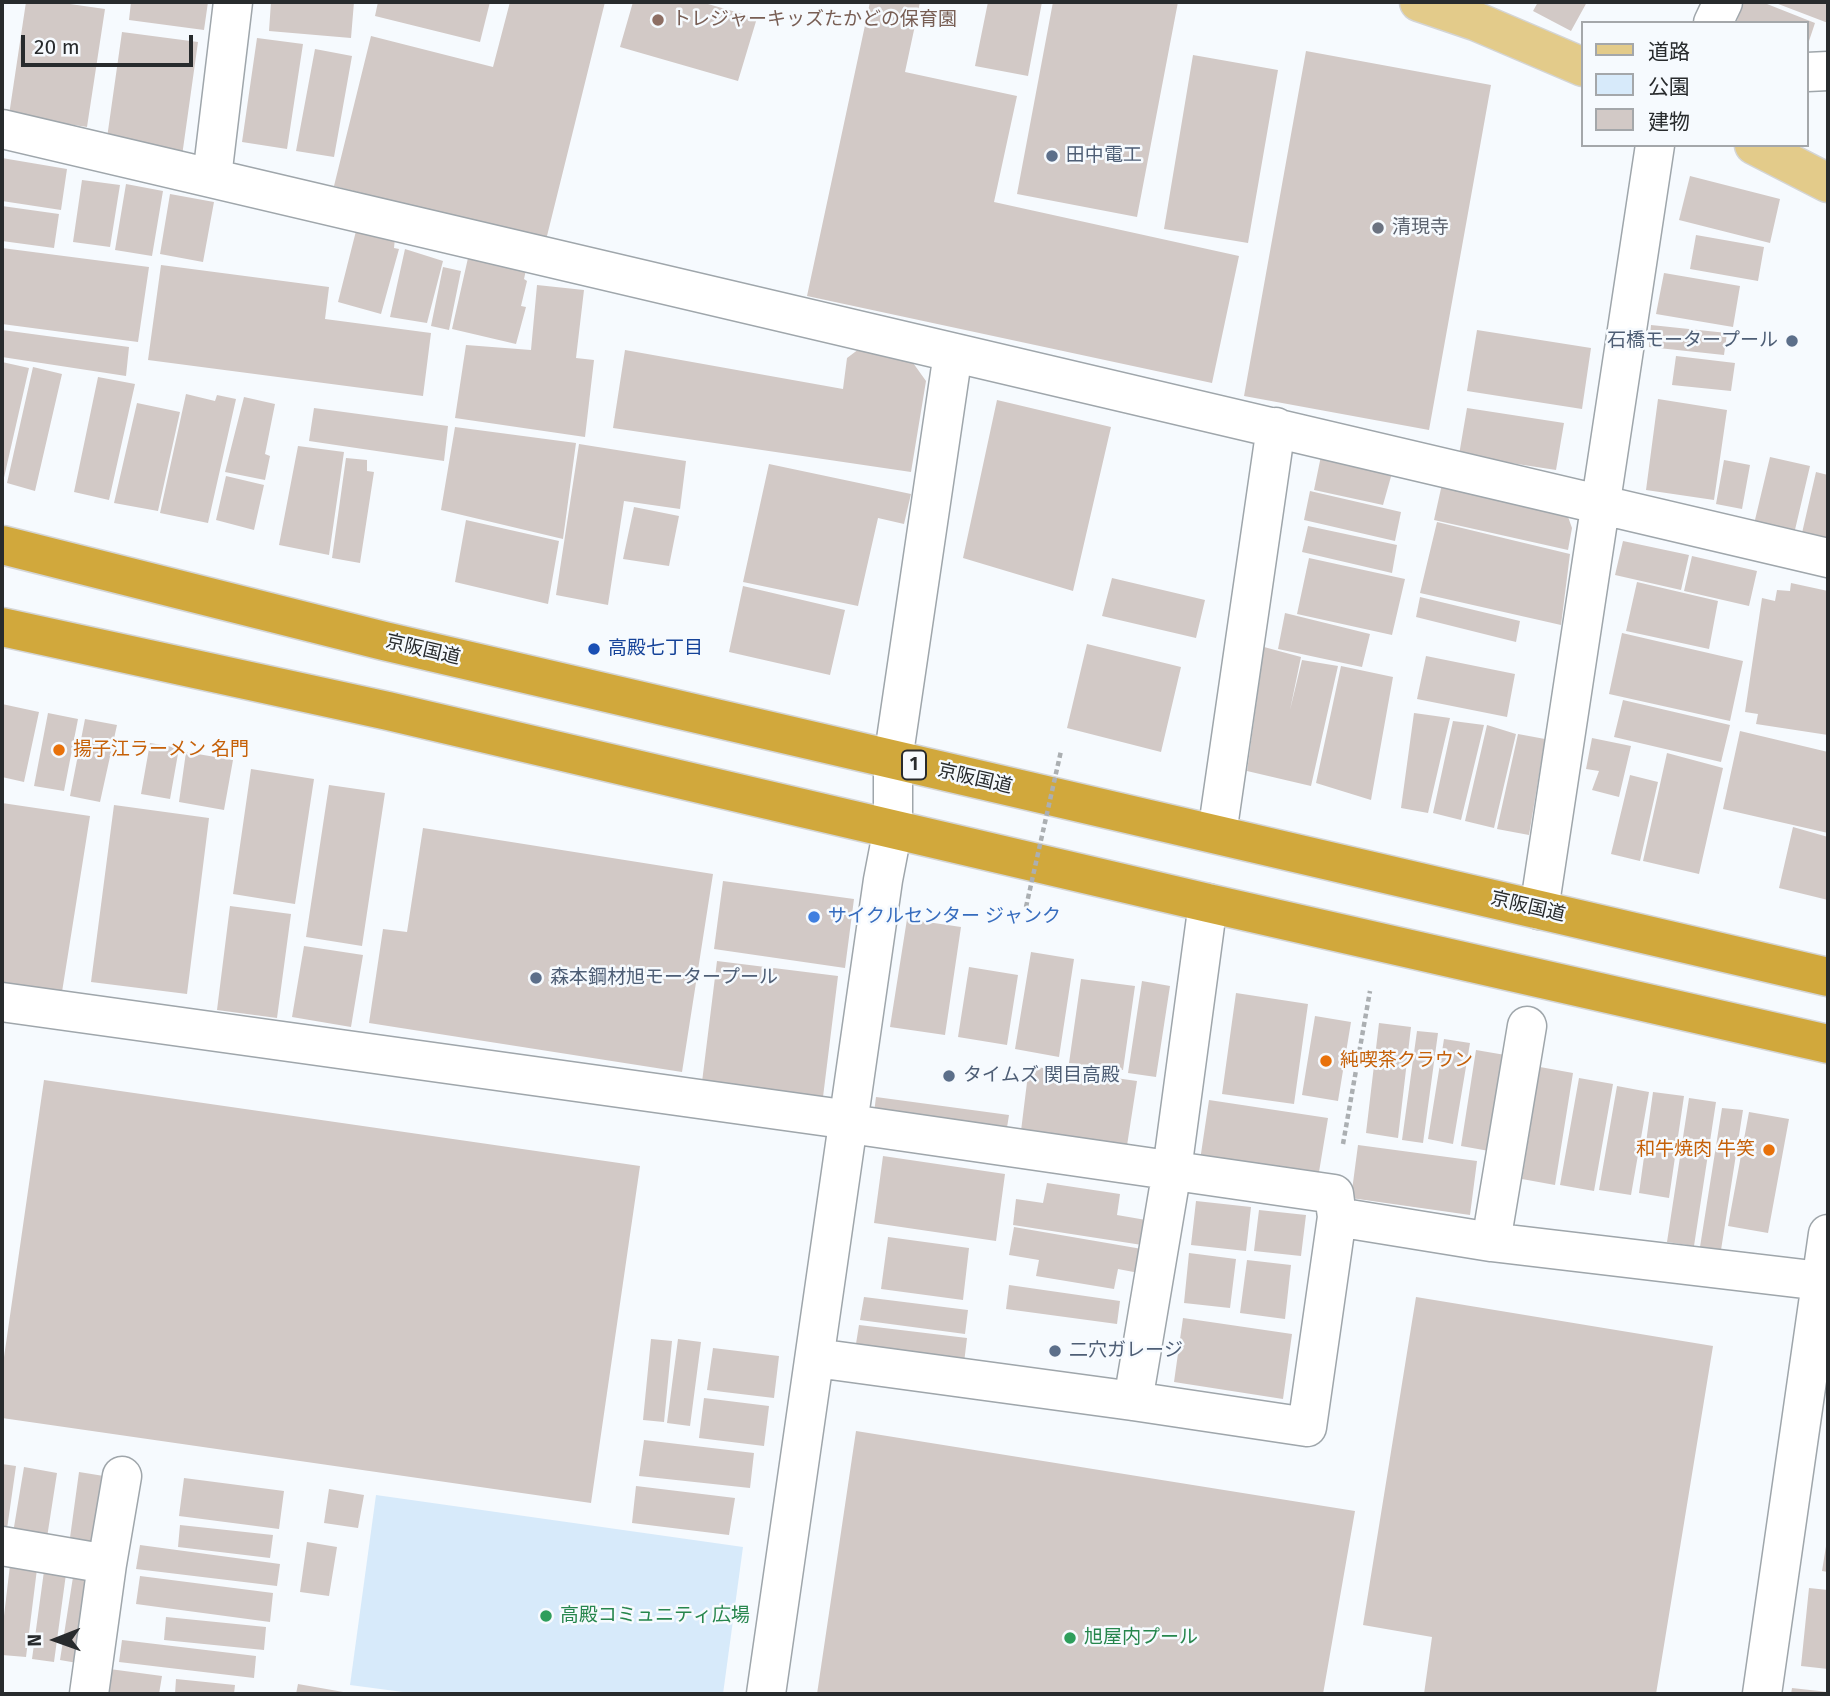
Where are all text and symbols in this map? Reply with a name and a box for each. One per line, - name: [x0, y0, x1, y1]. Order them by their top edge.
- place label: トレジャーキッズたかどの保育園: [672, 9, 957, 31]
- marker: トレジャーキッズたかどの保育園: [650, 12, 666, 28]
- scale bar: [24, 21, 196, 65]
- legend: [1582, 21, 1809, 147]
- text: 20 m: [34, 34, 80, 60]
- text: 道路: [1648, 39, 1690, 65]
- text: 公園: [1648, 74, 1690, 100]
- text: 建物: [1648, 109, 1690, 135]
- place label: 田中電工: [1066, 145, 1142, 167]
- marker: 田中電工: [1044, 148, 1060, 164]
- place label: 清現寺: [1392, 217, 1449, 239]
- marker: 清現寺: [1370, 220, 1386, 236]
- place label: 石橋モータープール: [1607, 330, 1778, 352]
- marker: 石橋モータープール: [1784, 333, 1800, 349]
- street label: 京阪国道: [383, 630, 463, 670]
- place label: 高殿七丁目: [608, 638, 703, 660]
- marker: 高殿七丁目: [586, 641, 602, 657]
- place label: 揚子江ラーメン 名門: [73, 739, 249, 761]
- marker: 揚子江ラーメン 名門: [51, 742, 67, 758]
- road number: 1: [902, 750, 926, 780]
- street label: 京阪国道: [935, 759, 1015, 799]
- street label: 京阪国道: [1488, 887, 1568, 927]
- place label: サイクルセンター ジャンク: [828, 906, 1061, 928]
- marker: サイクルセンター ジャンク: [806, 909, 822, 925]
- place label: 森本鋼材旭モータープール: [550, 967, 778, 989]
- marker: 森本鋼材旭モータープール: [528, 970, 544, 986]
- place label: 純喫茶クラウン: [1340, 1050, 1473, 1072]
- marker: 純喫茶クラウン: [1318, 1053, 1334, 1069]
- place label: タイムズ 関目高殿: [963, 1065, 1120, 1087]
- marker: タイムズ 関目高殿: [941, 1068, 957, 1084]
- place label: 和牛焼肉 牛笑: [1636, 1139, 1755, 1161]
- marker: 和牛焼肉 牛笑: [1761, 1142, 1777, 1158]
- place label: 二穴ガレージ: [1069, 1340, 1183, 1362]
- marker: 二穴ガレージ: [1047, 1343, 1063, 1359]
- north arrow: [21, 1605, 91, 1675]
- place label: 高殿コミュニティ広場: [560, 1605, 750, 1627]
- marker: 高殿コミュニティ広場: [538, 1608, 554, 1624]
- place label: 旭屋内プール: [1084, 1627, 1198, 1649]
- marker: 旭屋内プール: [1062, 1630, 1078, 1646]
- text: N: [23, 1634, 46, 1647]

